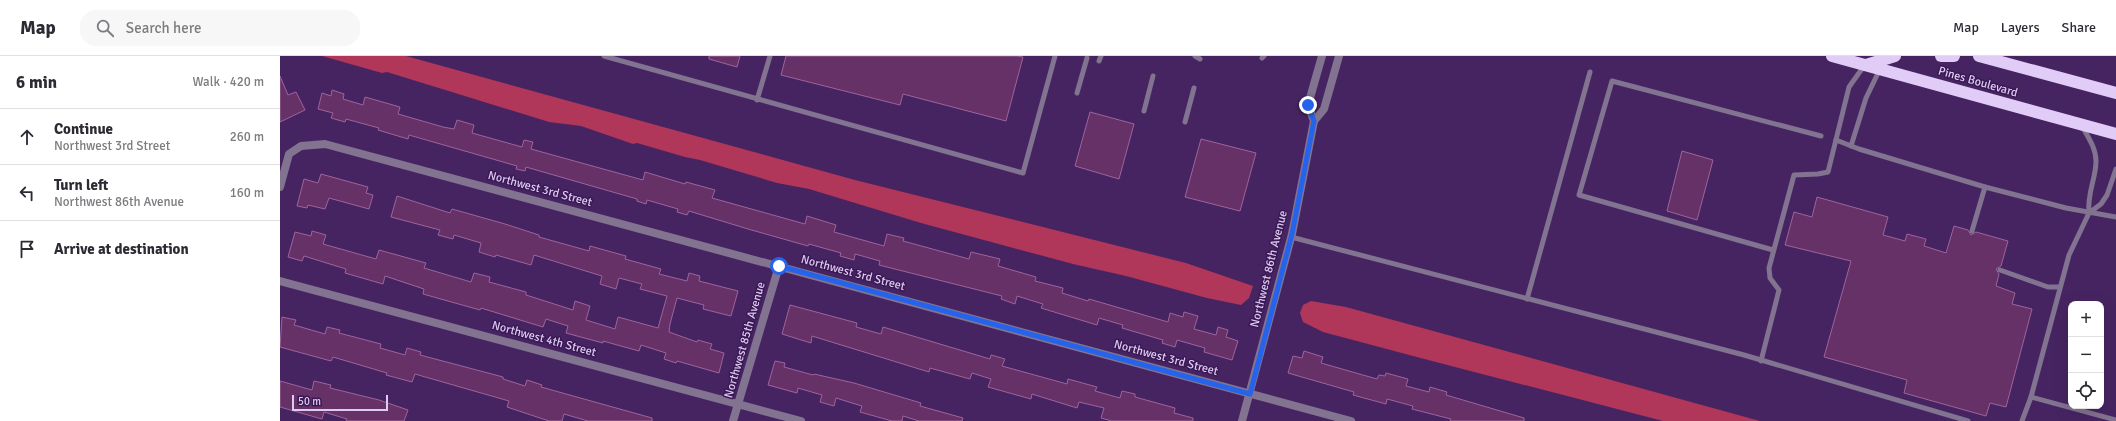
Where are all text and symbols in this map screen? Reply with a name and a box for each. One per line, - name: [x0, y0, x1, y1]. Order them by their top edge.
- search box: [80, 10, 360, 46]
- text: Map: [20, 16, 56, 40]
- icon: search: [94, 17, 116, 39]
- text: Search here: [126, 19, 201, 37]
- text: Map: [1953, 19, 1979, 36]
- text: Layers: [2001, 19, 2040, 36]
- text: Share: [2062, 19, 2096, 36]
- street label: Pines Boulevard: [1937, 63, 2019, 101]
- text: 6 min: [16, 72, 57, 93]
- text: Walk · 420 m: [193, 74, 264, 90]
- route end: [1299, 96, 1317, 114]
- text: Continue: [54, 120, 113, 138]
- icon: ahead: [16, 126, 38, 148]
- text: 260 m: [230, 129, 264, 145]
- text: Northwest 3rd Street: [54, 138, 170, 154]
- street label: Northwest 3rd Street: [486, 168, 594, 210]
- text: Turn left: [54, 176, 108, 194]
- icon: left: [16, 182, 38, 204]
- text: 160 m: [230, 185, 264, 201]
- text: Northwest 86th Avenue: [54, 194, 184, 210]
- street label: Northwest 86th Avenue: [1247, 209, 1291, 329]
- icon: arrive: [16, 238, 38, 260]
- text: Arrive at destination: [54, 240, 189, 258]
- street label: Northwest 3rd Street: [799, 252, 907, 294]
- route start: [770, 257, 788, 275]
- street label: Northwest 85th Avenue: [721, 280, 769, 400]
- map controls: [2068, 301, 2104, 409]
- button: +: [2068, 301, 2104, 337]
- street label: Northwest 4th Street: [490, 318, 598, 360]
- street label: Northwest 3rd Street: [1112, 337, 1220, 379]
- button: −: [2068, 337, 2104, 373]
- button: locate: [2068, 373, 2104, 409]
- scale bar: [292, 393, 388, 412]
- text: 50 m: [298, 395, 321, 408]

